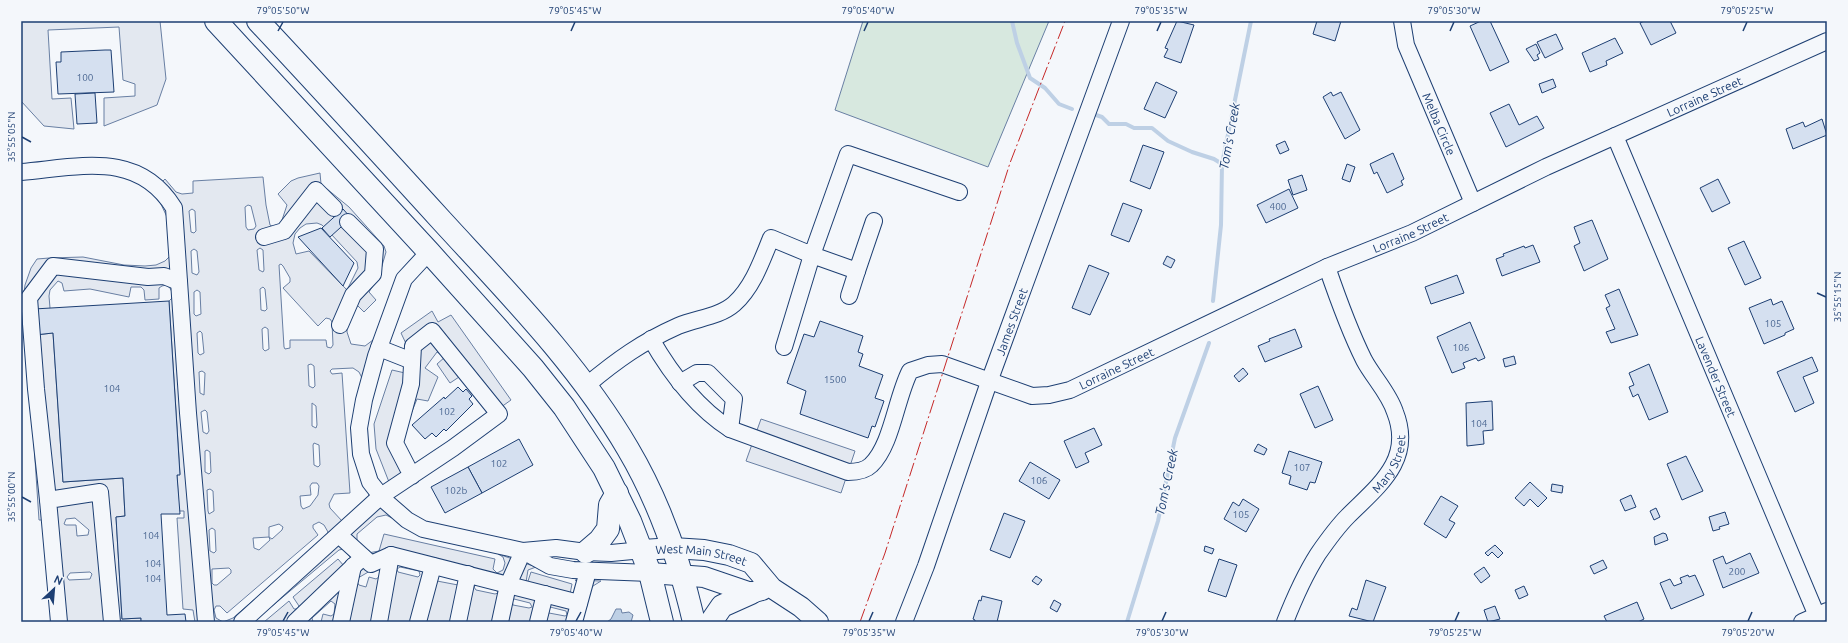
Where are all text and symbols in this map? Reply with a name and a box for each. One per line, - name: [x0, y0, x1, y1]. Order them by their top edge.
- text: 79°05'50"W: [257, 5, 309, 16]
- text: 79°05'45"W: [549, 5, 601, 16]
- text: 79°05'40"W: [842, 5, 894, 16]
- text: 79°05'35"W: [1135, 5, 1187, 16]
- text: 79°05'30"W: [1428, 5, 1480, 16]
- text: 79°05'25"W: [1721, 5, 1773, 16]
- house number: 100: [77, 72, 94, 83]
- street label: Lorraine Street: [1665, 73, 1744, 119]
- street label: Melba Circle: [1421, 91, 1458, 157]
- water label: Tom's Creek: [1216, 101, 1242, 171]
- text: 35°55'05"N: [6, 112, 17, 162]
- house number: 400: [1270, 201, 1287, 212]
- street label: Lorraine Street: [1371, 210, 1450, 255]
- text: 35°55'15"N: [1832, 272, 1843, 322]
- street label: James Street: [993, 286, 1029, 357]
- house number: 105: [1765, 318, 1781, 329]
- street label: Lavender Street: [1694, 334, 1739, 419]
- house number: 106: [1453, 342, 1470, 353]
- street label: Lorraine Street: [1077, 344, 1156, 391]
- house number: 1500: [824, 374, 847, 385]
- house number: 104: [104, 383, 121, 394]
- house number: 102: [439, 406, 455, 417]
- house number: 104: [1471, 418, 1488, 429]
- street label: Mary Street: [1369, 435, 1407, 495]
- water label: Tom's Creek: [1152, 447, 1180, 517]
- house number: 102: [491, 458, 507, 469]
- house number: 107: [1294, 462, 1310, 473]
- text: 35°55'00"N: [6, 472, 17, 522]
- house number: 106: [1031, 475, 1048, 486]
- house number: 102b: [445, 485, 468, 496]
- house number: 105: [1233, 509, 1249, 520]
- house number: 104: [143, 530, 160, 541]
- street label: West Main Street: [655, 542, 749, 568]
- house number: 104: [145, 558, 162, 569]
- house number: 200: [1729, 566, 1746, 577]
- north arrow: [34, 569, 74, 609]
- text: N: [52, 573, 65, 587]
- house number: 104: [145, 573, 162, 584]
- text: 79°05'45"W: [257, 627, 309, 638]
- text: 79°05'40"W: [550, 627, 602, 638]
- text: 79°05'35"W: [843, 627, 895, 638]
- text: 79°05'30"W: [1136, 627, 1188, 638]
- text: 79°05'25"W: [1429, 627, 1481, 638]
- text: 79°05'20"W: [1722, 627, 1774, 638]

